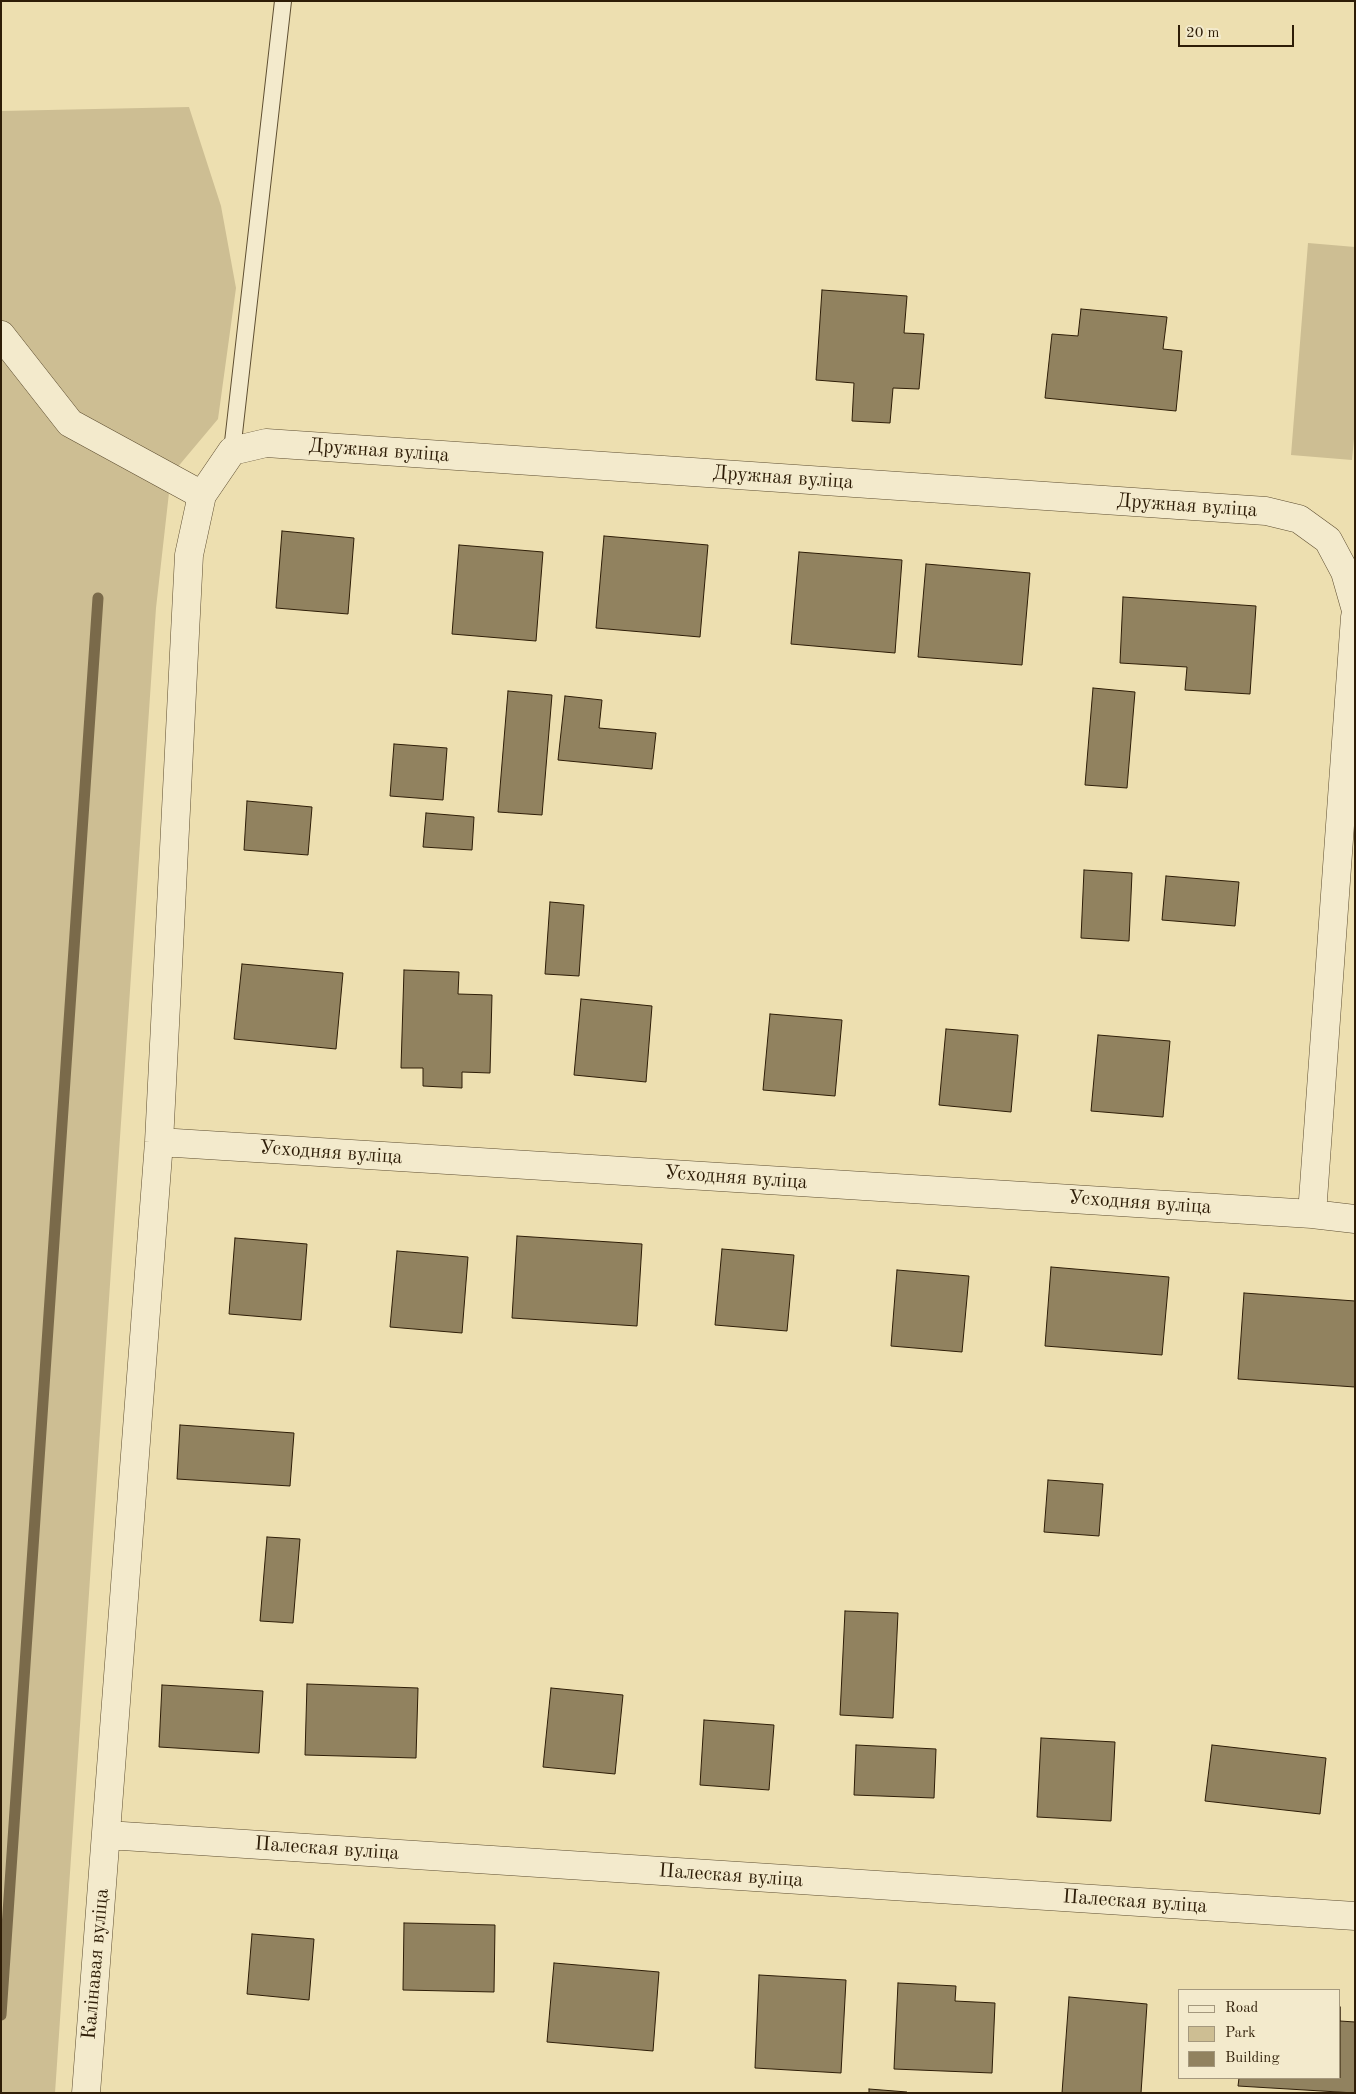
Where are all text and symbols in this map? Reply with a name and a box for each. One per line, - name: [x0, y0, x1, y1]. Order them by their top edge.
- scale bar: [1181, 15, 1297, 47]
- text: 20 m: [1186, 26, 1220, 41]
- street label: Дружная вуліца: [308, 434, 450, 468]
- street label: Дружная вуліца: [712, 461, 854, 495]
- street label: Дружная вуліца: [1116, 489, 1258, 523]
- street label: Усходняя вуліца: [259, 1136, 403, 1170]
- street label: Усходняя вуліца: [664, 1161, 808, 1195]
- street label: Усходняя вуліца: [1068, 1186, 1212, 1220]
- street label: Палеская вуліца: [254, 1832, 400, 1866]
- street label: Палеская вуліца: [658, 1859, 804, 1893]
- street label: Палеская вуліца: [1062, 1885, 1208, 1919]
- street label: Калінавая вуліца: [77, 1887, 115, 2041]
- legend: [1178, 1989, 1341, 2079]
- text: Road: [1225, 2001, 1258, 2016]
- text: Park: [1225, 2026, 1256, 2041]
- text: Building: [1225, 2051, 1280, 2066]

